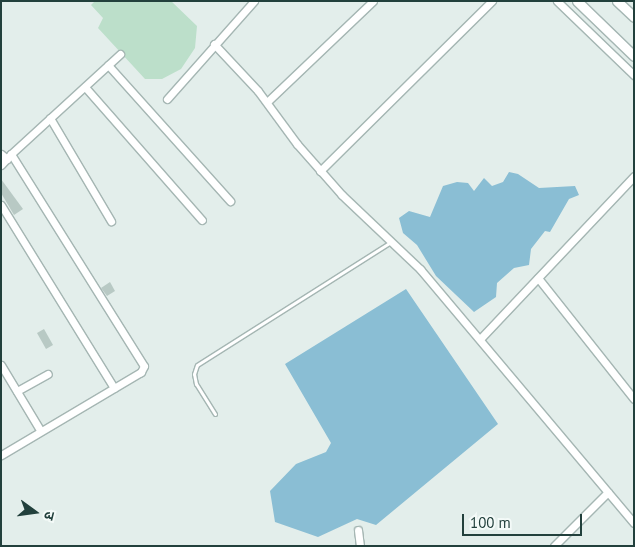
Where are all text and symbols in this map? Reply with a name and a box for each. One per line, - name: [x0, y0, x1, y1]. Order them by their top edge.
- north arrow: [10, 487, 60, 537]
- scale bar: [465, 504, 585, 536]
- text: उ: [40, 509, 59, 522]
- text: 100 m: [470, 513, 511, 532]

